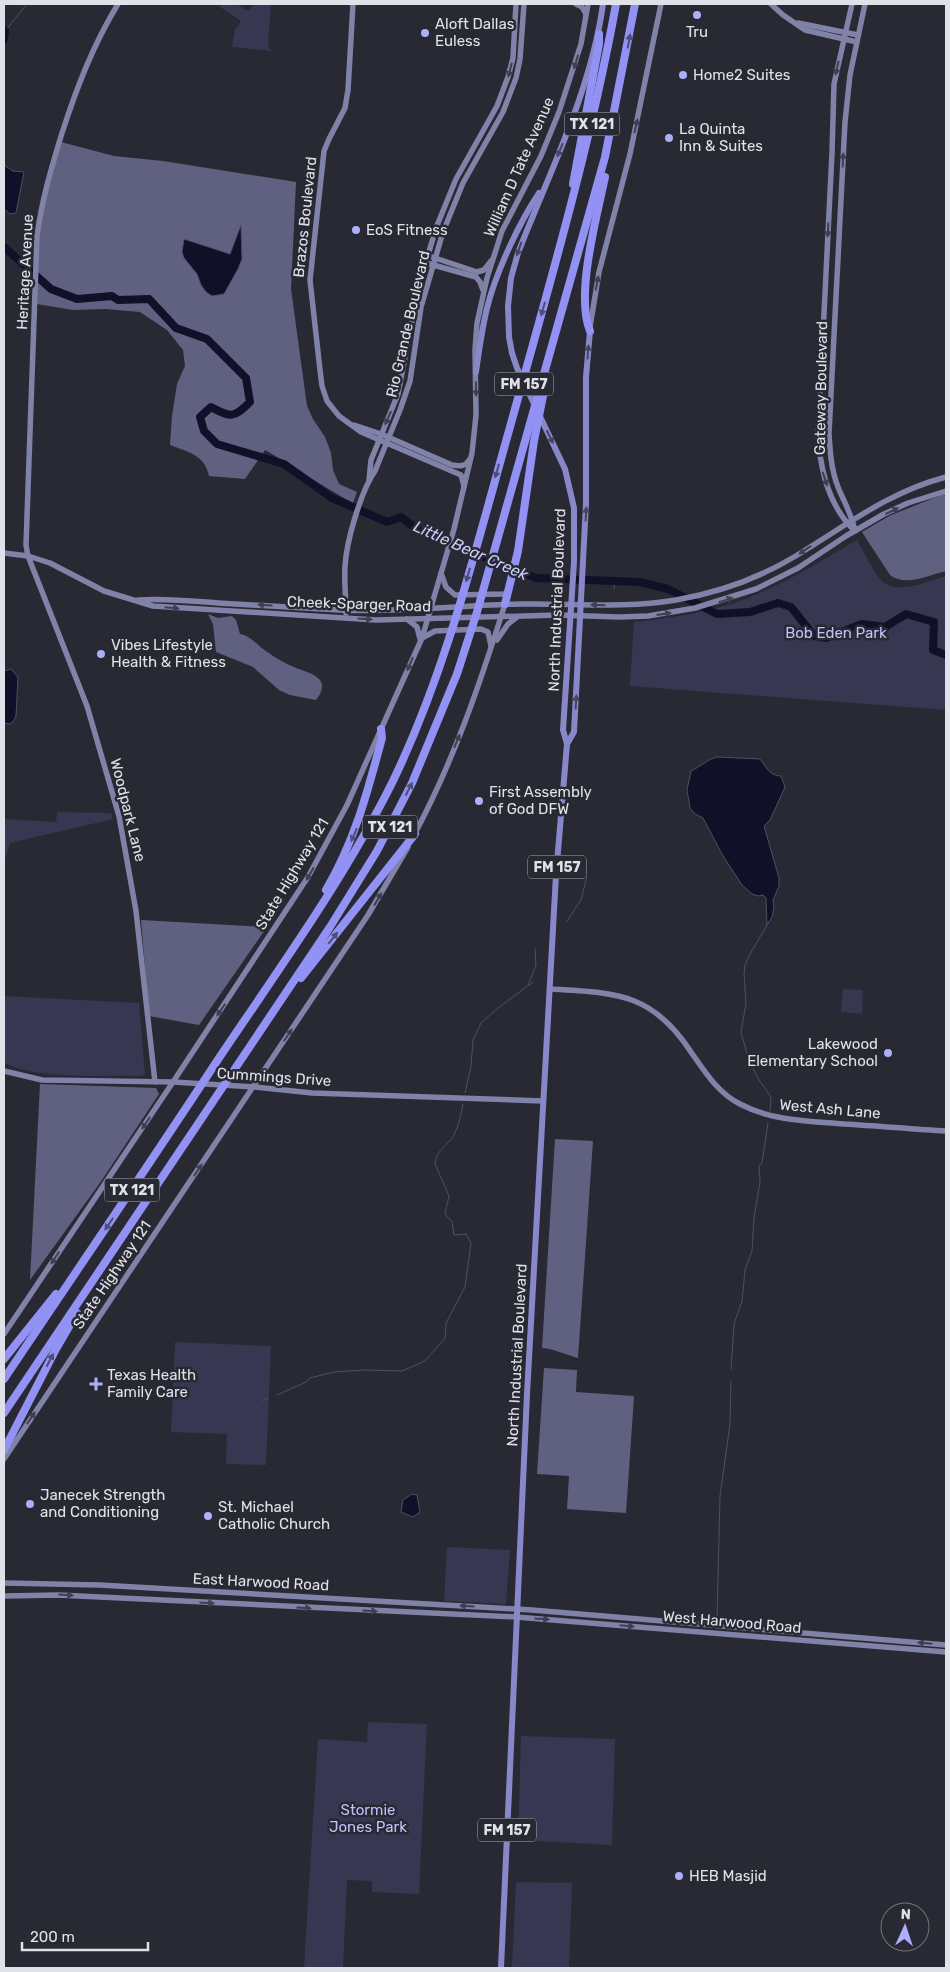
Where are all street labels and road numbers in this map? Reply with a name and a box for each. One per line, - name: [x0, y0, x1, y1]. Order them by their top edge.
- street label: William D Tate Avenue: [480, 94, 558, 240]
- road number: TX 121: [564, 112, 620, 136]
- street label: Brazos Boulevard: [290, 156, 320, 278]
- street label: Heritage Avenue: [13, 214, 37, 330]
- street label: Rio Grande Boulevard: [382, 249, 434, 399]
- street label: Gateway Boulevard: [811, 321, 831, 455]
- road number: FM 157: [495, 372, 553, 396]
- street label: North Industrial Boulevard: [545, 508, 569, 692]
- street label: Cheek-Sparger Road: [287, 592, 431, 616]
- street label: Woodpark Lane: [106, 756, 150, 864]
- street label: State Highway 121: [252, 815, 332, 933]
- road number: TX 121: [362, 816, 418, 839]
- road number: FM 157: [528, 856, 586, 879]
- street label: Cummings Drive: [216, 1064, 332, 1090]
- street label: West Ash Lane: [779, 1096, 881, 1122]
- road number: TX 121: [104, 1178, 160, 1202]
- street label: State Highway 121: [69, 1217, 155, 1333]
- street label: North Industrial Boulevard: [503, 1263, 531, 1447]
- street label: East Harwood Road: [192, 1569, 330, 1595]
- street label: West Harwood Road: [662, 1607, 802, 1637]
- road number: FM 157: [478, 1818, 536, 1842]

